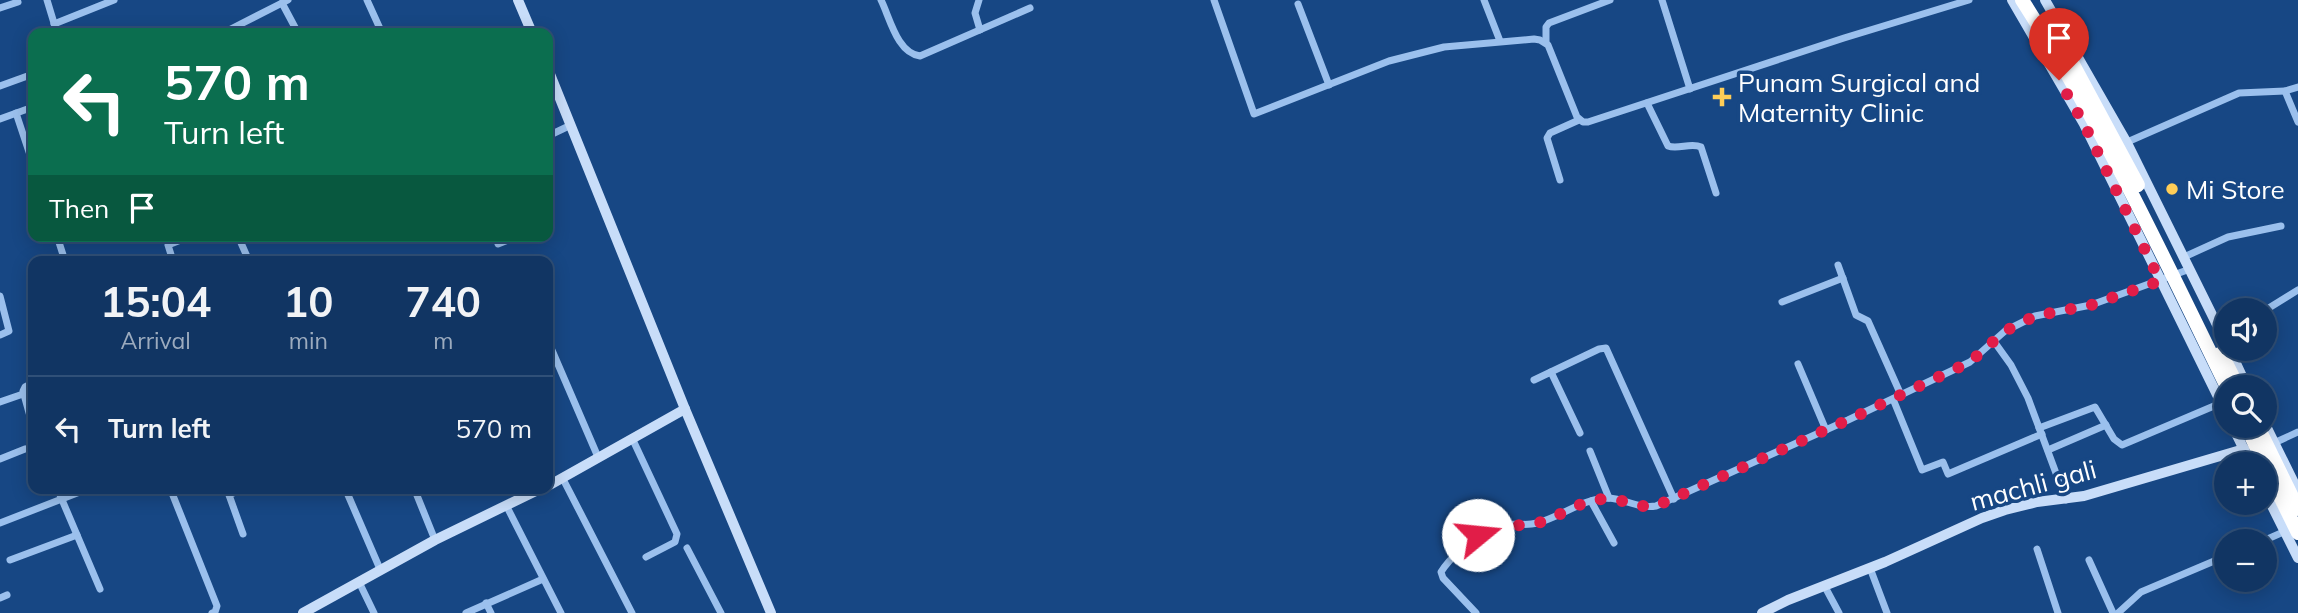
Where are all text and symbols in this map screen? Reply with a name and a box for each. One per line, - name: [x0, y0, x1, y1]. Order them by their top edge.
- pin: [2029, 8, 2089, 80]
- icon: arrive: [2040, 19, 2078, 57]
- text: 570 m: [164, 51, 310, 112]
- icon: left: [49, 56, 140, 147]
- place label: Punam Surgical and Maternity Clinic: [1738, 66, 1980, 129]
- marker: Punam Surgical and Maternity Clinic: [1712, 87, 1732, 107]
- text: Turn left: [164, 112, 284, 152]
- place label: Mi Store: [2186, 173, 2285, 206]
- marker: Mi Store: [2164, 181, 2180, 197]
- icon: arrive: [123, 189, 161, 227]
- text: Then: [49, 192, 109, 225]
- text: 15:04: [100, 275, 211, 328]
- text: 10: [283, 275, 334, 328]
- text: 740: [405, 275, 481, 328]
- map controls: [2214, 298, 2277, 592]
- button: sound: [2214, 298, 2277, 361]
- text: Arrival: [120, 326, 191, 355]
- text: min: [289, 326, 328, 355]
- text: m: [433, 326, 453, 355]
- button: search: [2214, 375, 2277, 438]
- icon: left: [49, 410, 87, 448]
- text: Turn left: [108, 412, 210, 445]
- text: 570 m: [456, 412, 532, 445]
- street label: machli gali: [1966, 452, 2100, 518]
- button: +: [2214, 452, 2277, 515]
- position arrow: [1441, 498, 1515, 572]
- button: −: [2214, 529, 2277, 592]

